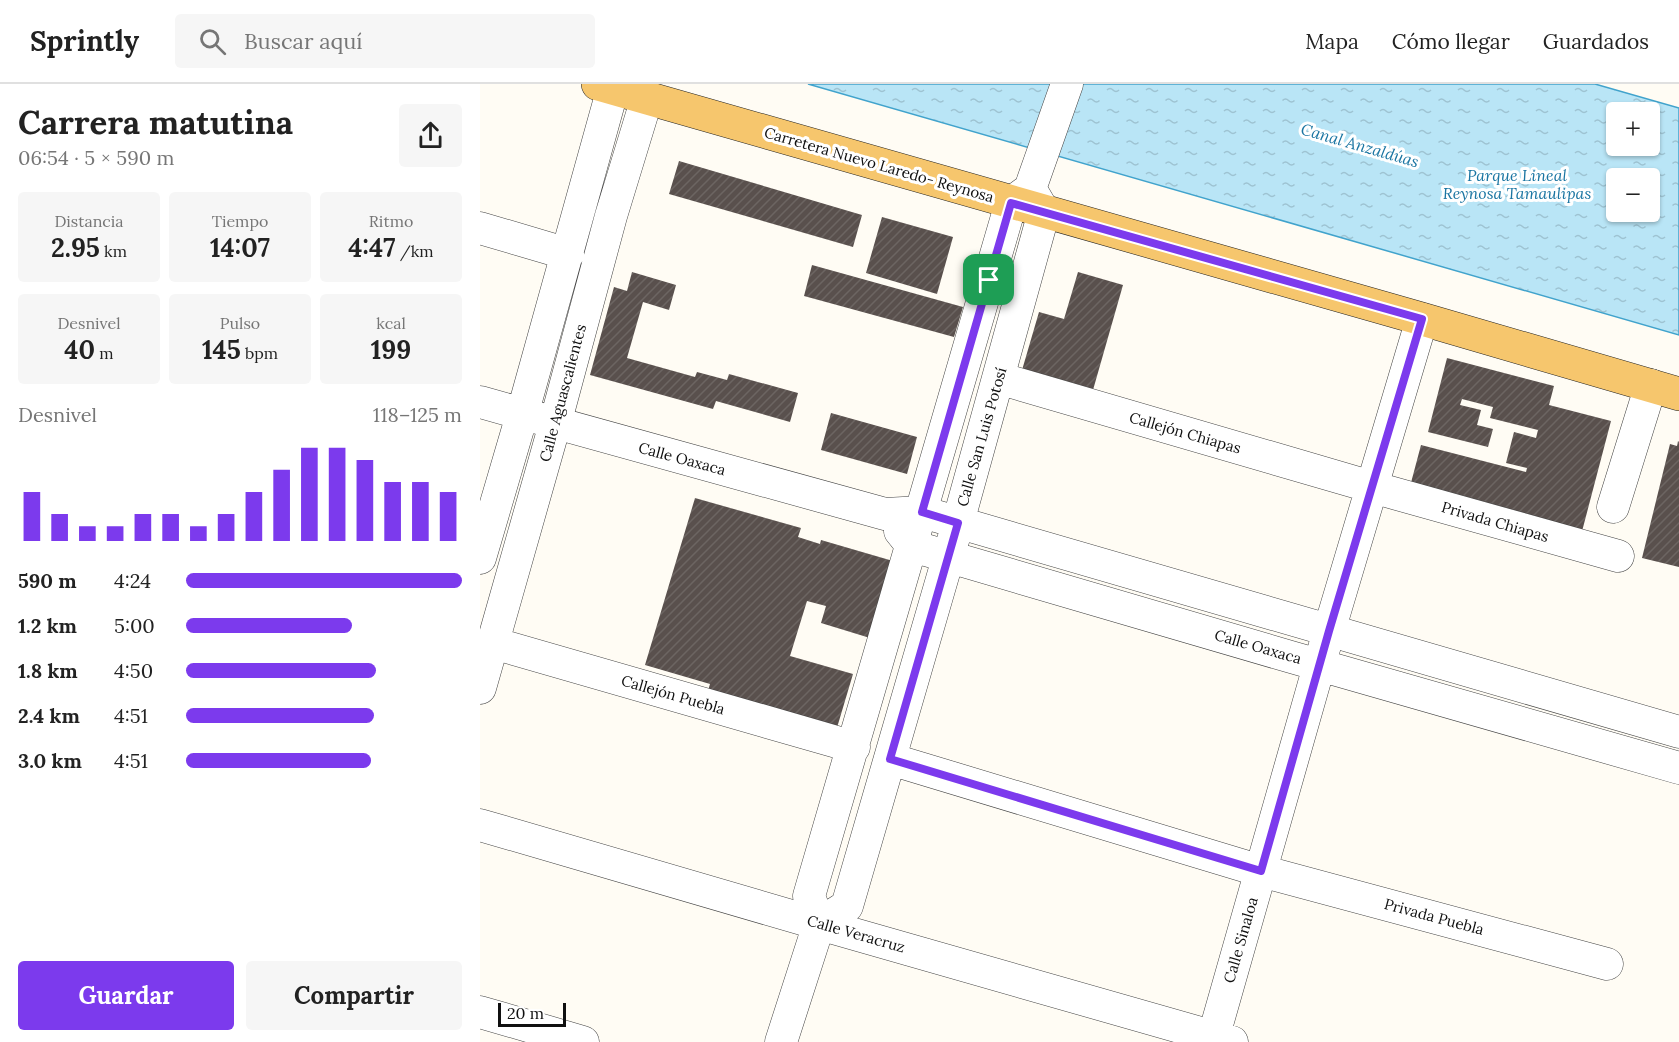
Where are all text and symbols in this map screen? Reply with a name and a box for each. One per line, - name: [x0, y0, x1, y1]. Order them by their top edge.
- search box: [175, 14, 595, 68]
- text: Sprintly: [30, 23, 139, 59]
- icon: search: [196, 25, 229, 58]
- text: Buscar aquí: [244, 27, 362, 55]
- text: Mapa: [1305, 28, 1359, 55]
- text: Cómo llegar: [1392, 28, 1510, 55]
- text: Guardados: [1543, 28, 1649, 55]
- text: Carrera matutina: [18, 101, 293, 143]
- map controls: [1606, 102, 1660, 222]
- button: +: [1606, 102, 1660, 156]
- button: share: [399, 104, 462, 167]
- water label: Canal Anzaldúas: [1299, 119, 1421, 171]
- street label: Carretera Nuevo Laredo- Reynosa: [762, 123, 996, 207]
- text: 06:54 · 5 × 590 m: [18, 145, 174, 170]
- water label: Parque Lineal Reynosa Tamaulipas: [1443, 165, 1591, 203]
- button: −: [1606, 168, 1660, 222]
- text: Distancia: [54, 211, 124, 231]
- text: Tiempo: [212, 211, 268, 231]
- text: Ritmo: [369, 211, 413, 231]
- text: 2.95: [51, 231, 100, 264]
- text: 14:07: [210, 231, 270, 264]
- text: 4:47: [348, 231, 395, 264]
- text: km: [100, 241, 127, 261]
- text: /km: [395, 241, 434, 261]
- pin: [963, 254, 1014, 305]
- icon: arrive: [972, 263, 1005, 296]
- text: Desnivel: [57, 313, 121, 333]
- text: Pulso: [220, 313, 260, 333]
- text: kcal: [376, 313, 406, 333]
- street label: Calle Aguascalientes: [535, 322, 590, 464]
- text: 40: [64, 333, 95, 366]
- text: 145: [202, 333, 241, 366]
- text: 199: [371, 333, 411, 366]
- text: m: [95, 343, 114, 363]
- text: bpm: [241, 343, 278, 363]
- street label: Calle San Luis Potosí: [953, 365, 1010, 509]
- text: Desnivel: [18, 402, 97, 427]
- text: 118–125 m: [373, 402, 462, 427]
- street label: Callejón Chiapas: [1127, 407, 1243, 458]
- street label: Calle Oaxaca: [636, 438, 728, 479]
- street label: Privada Chiapas: [1439, 497, 1551, 546]
- text: 590 m: [18, 568, 77, 593]
- text: 4:24: [114, 568, 151, 593]
- text: 1.2 km: [18, 613, 77, 638]
- text: 5:00: [114, 613, 155, 638]
- street label: Calle Oaxaca: [1213, 625, 1304, 668]
- text: 1.8 km: [18, 658, 78, 683]
- text: 4:50: [114, 658, 153, 683]
- street label: Callejón Puebla: [619, 671, 727, 718]
- text: 2.4 km: [18, 703, 80, 728]
- text: 4:51: [114, 703, 148, 728]
- text: 3.0 km: [18, 748, 82, 773]
- text: 4:51: [114, 748, 148, 773]
- street label: Calle Sinaloa: [1219, 894, 1262, 985]
- street label: Privada Puebla: [1382, 894, 1486, 939]
- street label: Calle Veracruz: [805, 910, 907, 957]
- button: Guardar: [18, 961, 234, 1030]
- button: Compartir: [246, 961, 462, 1030]
- scale bar: [498, 1000, 566, 1028]
- text: 20 m: [507, 1003, 544, 1023]

